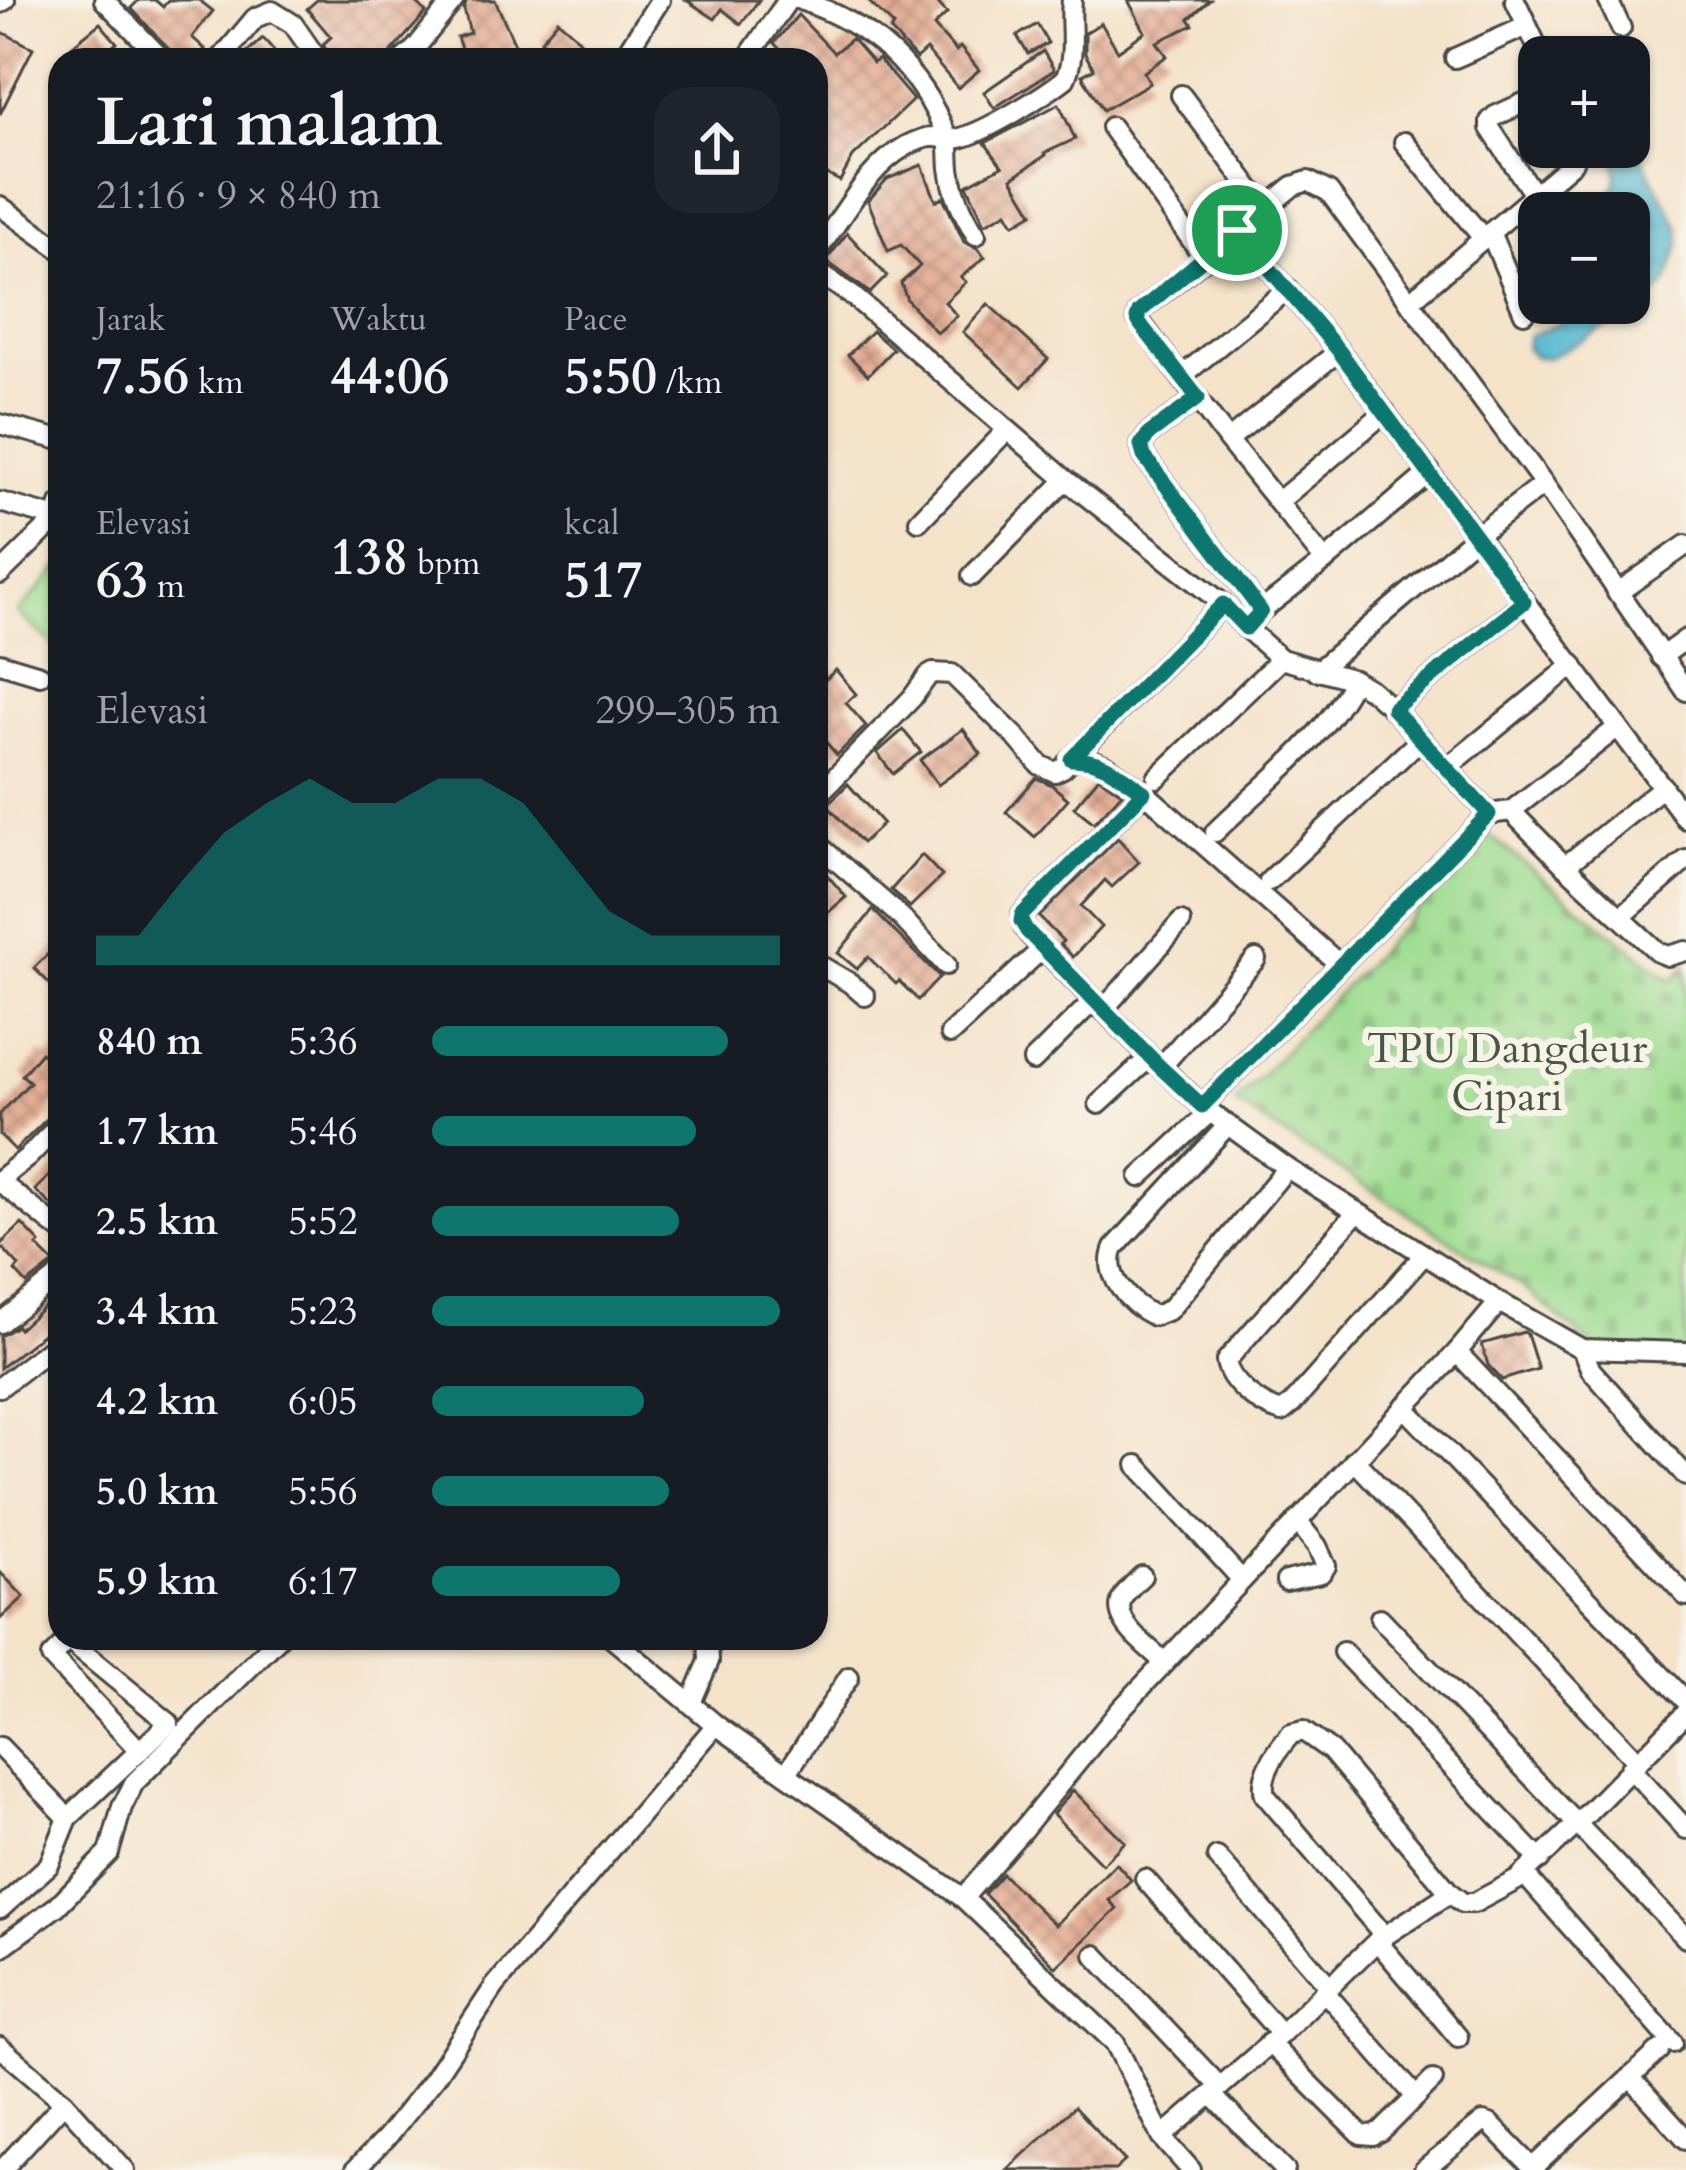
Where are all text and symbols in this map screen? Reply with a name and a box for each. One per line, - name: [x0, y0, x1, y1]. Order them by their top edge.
- map controls: [1518, 36, 1650, 324]
- button: +: [1518, 36, 1650, 168]
- text: Lari malam: [96, 79, 442, 168]
- button: share: [654, 87, 780, 213]
- text: 21:16 · 9 × 840 m: [96, 169, 381, 222]
- pin: [1186, 179, 1288, 281]
- button: −: [1518, 192, 1650, 324]
- icon: arrive: [1204, 197, 1270, 263]
- text: Jarak: [96, 297, 165, 342]
- text: Waktu: [330, 297, 427, 342]
- text: Pace: [564, 297, 628, 342]
- text: 7.56: [96, 342, 189, 412]
- text: 44:06: [330, 342, 449, 412]
- text: 5:50: [564, 342, 657, 412]
- text: km: [189, 360, 244, 405]
- text: /km: [657, 360, 722, 405]
- text: Elevasi: [96, 501, 191, 546]
- text: kcal: [564, 501, 619, 546]
- text: 138: [330, 523, 408, 593]
- text: bpm: [408, 541, 480, 586]
- text: 63: [96, 546, 148, 616]
- text: 517: [564, 546, 642, 616]
- text: m: [148, 564, 185, 609]
- text: Elevasi: [96, 684, 208, 737]
- text: 299–305 m: [595, 684, 780, 737]
- text: 840 m: [96, 1015, 202, 1068]
- text: 5:36: [288, 1015, 358, 1068]
- park label: TPU Dangdeur Cipari: [1367, 1020, 1648, 1125]
- text: 1.7 km: [96, 1105, 218, 1158]
- text: 5:46: [288, 1105, 358, 1158]
- text: 2.5 km: [96, 1195, 218, 1248]
- text: 5:52: [288, 1195, 358, 1248]
- text: 3.4 km: [96, 1285, 218, 1338]
- text: 5:23: [288, 1285, 358, 1338]
- text: 4.2 km: [96, 1375, 218, 1428]
- text: 6:05: [288, 1375, 358, 1428]
- text: 5.0 km: [96, 1465, 218, 1518]
- text: 5:56: [288, 1465, 358, 1518]
- text: 5.9 km: [96, 1555, 218, 1608]
- text: 6:17: [288, 1555, 358, 1608]

